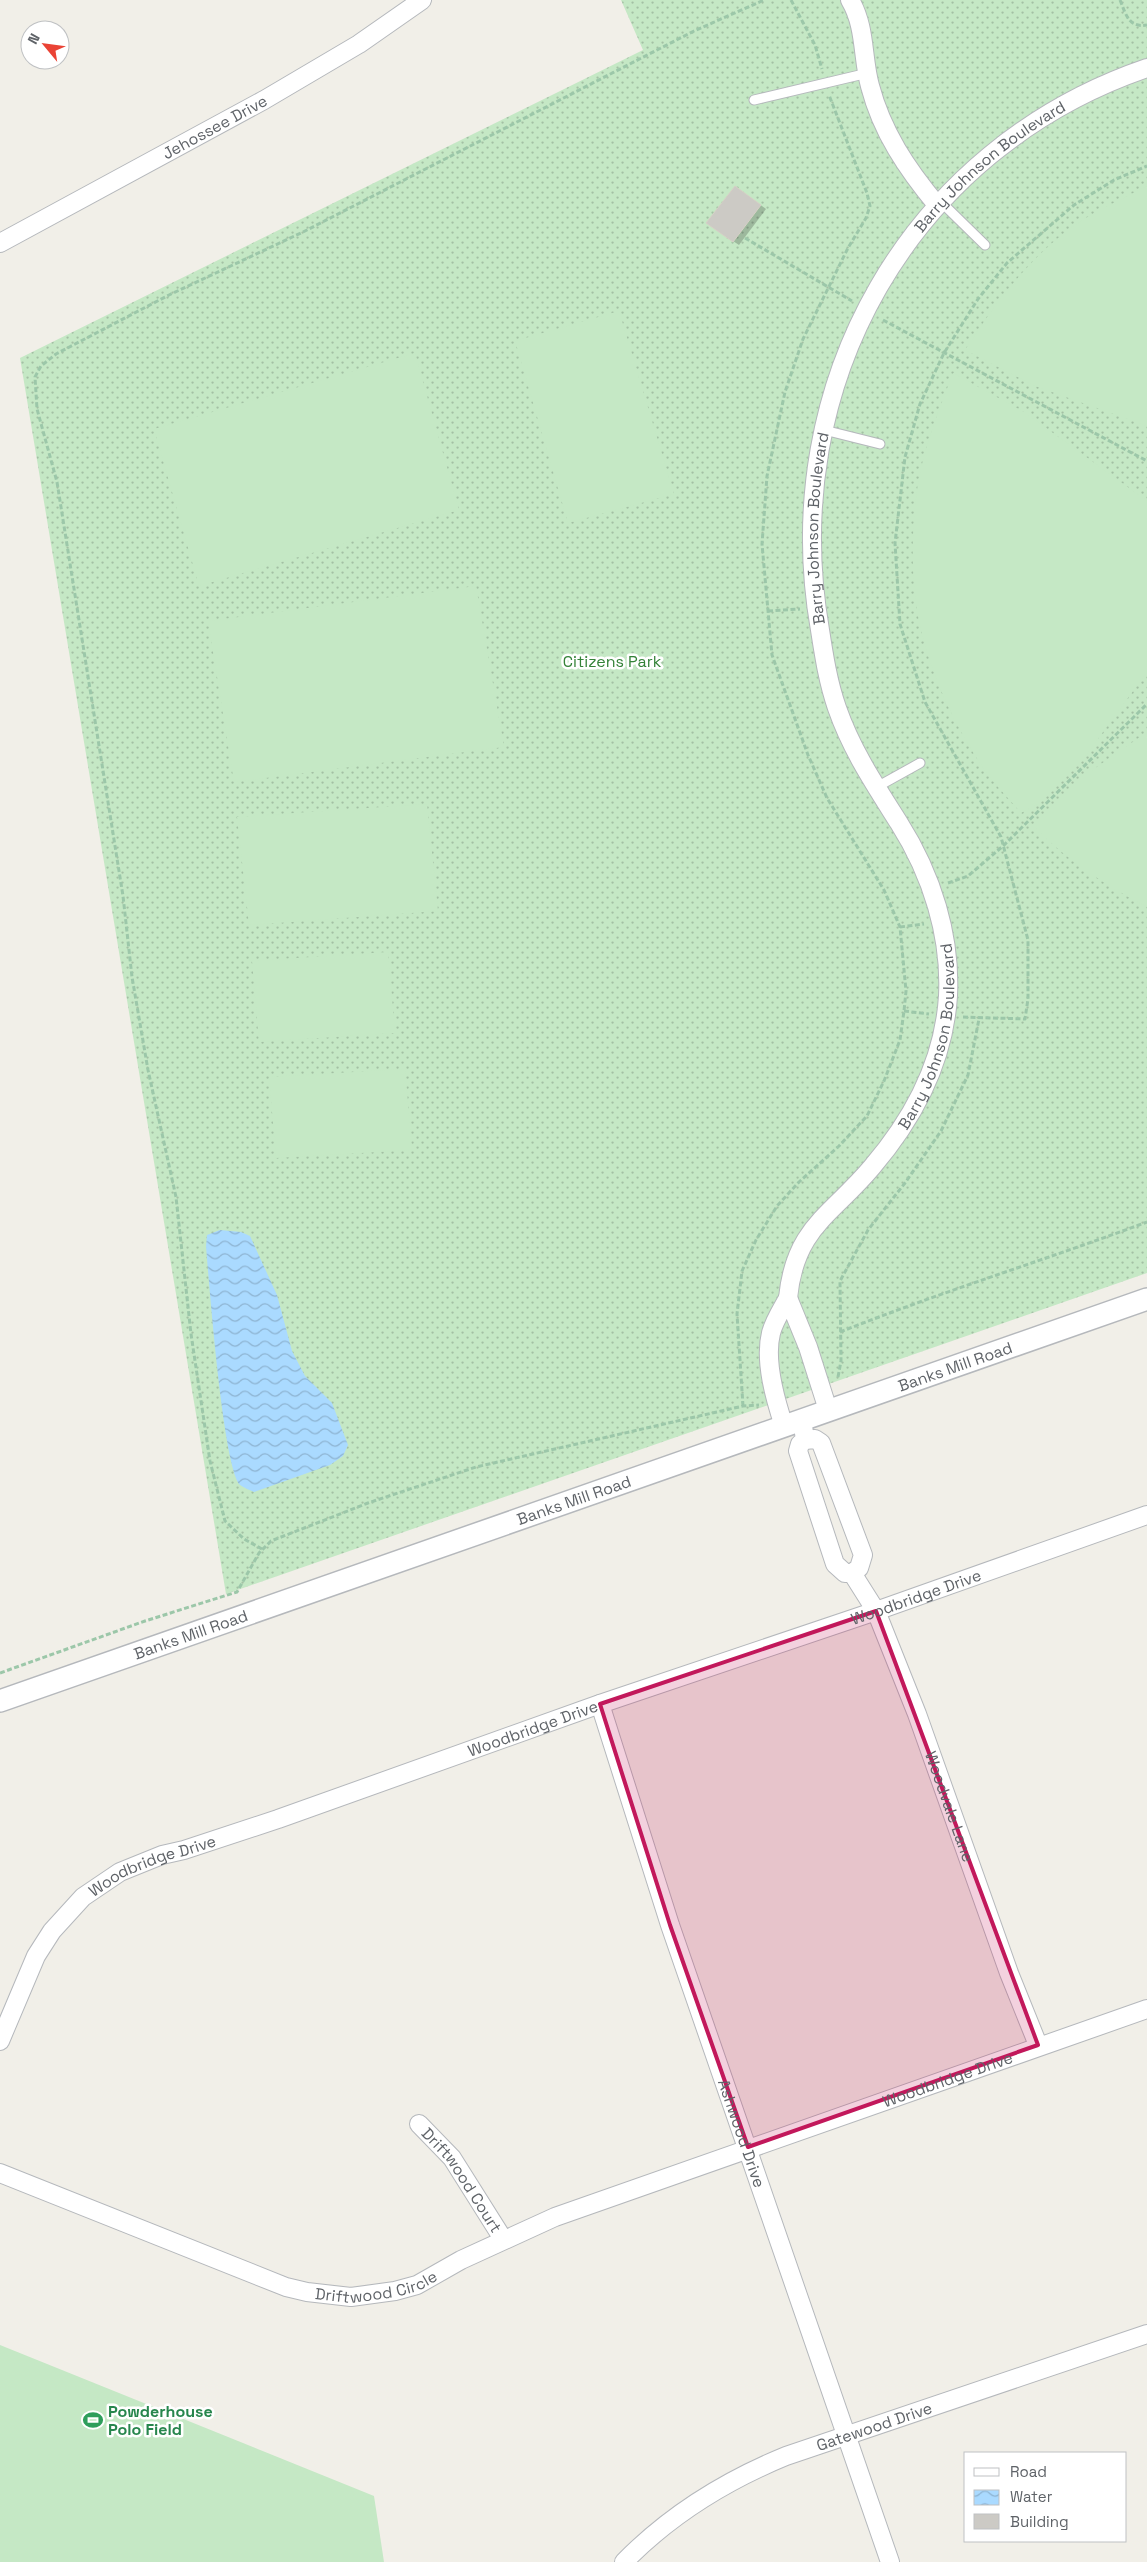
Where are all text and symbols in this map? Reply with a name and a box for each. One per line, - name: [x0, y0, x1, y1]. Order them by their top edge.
- north arrow: [20, 20, 70, 70]
- text: N: [23, 30, 44, 47]
- street label: Jehossee Drive: [158, 90, 271, 164]
- street label: Barry Johnson Boulevard: [909, 96, 1069, 236]
- street label: Barry Johnson Boulevard: [801, 430, 833, 626]
- park label: Citizens Park: [563, 651, 662, 672]
- street label: Barry Johnson Boulevard: [893, 942, 959, 1133]
- street label: Banks Mill Road: [895, 1337, 1015, 1396]
- street label: Banks Mill Road: [514, 1470, 634, 1530]
- street label: Woodbridge Drive: [848, 1564, 984, 1629]
- street label: Banks Mill Road: [131, 1604, 251, 1664]
- street label: Woodbridge Drive: [465, 1695, 601, 1761]
- street label: Woodvale Lane: [921, 1748, 979, 1865]
- street label: Woodbridge Drive: [84, 1830, 218, 1901]
- street label: Woodbridge Drive: [880, 2047, 1016, 2112]
- street label: Ashwood Drive: [713, 2076, 770, 2190]
- street label: Driftwood Court: [417, 2123, 507, 2236]
- street label: Driftwood Circle: [314, 2265, 441, 2308]
- street label: Gatewood Drive: [814, 2397, 935, 2456]
- place label: Powderhouse Polo Field: [108, 2401, 213, 2440]
- sports icon: Powderhouse Polo Field: [82, 2409, 104, 2431]
- legend: [964, 2452, 1127, 2542]
- text: Road: [1010, 2462, 1047, 2481]
- text: Water: [1010, 2487, 1053, 2506]
- text: Building: [1010, 2512, 1069, 2531]

